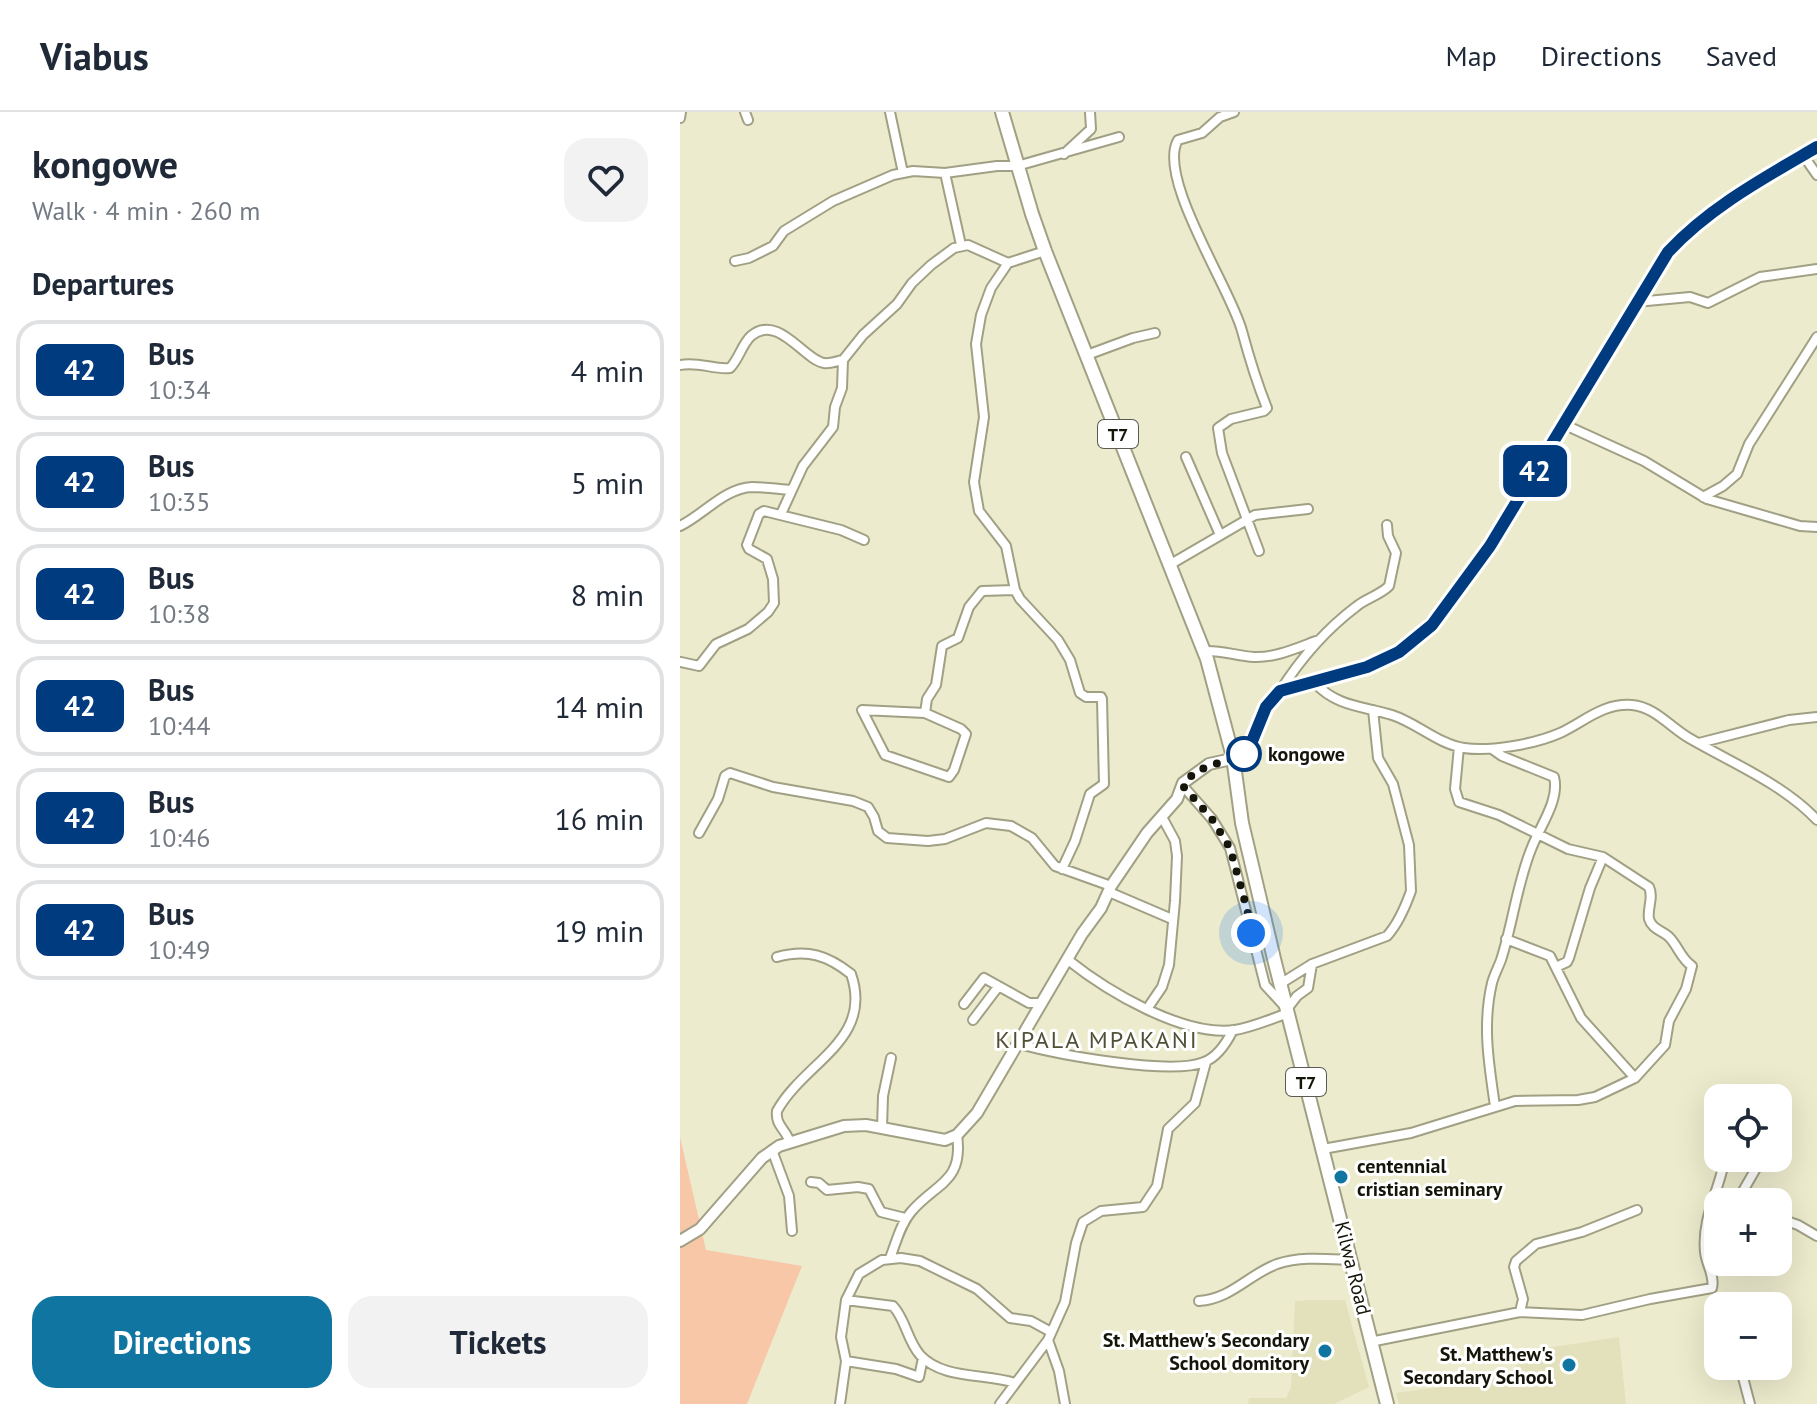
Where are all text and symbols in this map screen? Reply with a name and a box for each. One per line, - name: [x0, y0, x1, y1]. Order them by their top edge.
- text: Viabus: [40, 31, 149, 80]
- text: Map: [1446, 37, 1497, 74]
- text: Directions: [1541, 37, 1662, 74]
- text: Saved: [1706, 37, 1777, 74]
- button: heart: [564, 138, 648, 222]
- text: kongowe: [32, 139, 178, 188]
- text: Walk · 4 min · 260 m: [32, 194, 260, 227]
- text: Departures: [32, 264, 174, 303]
- text: Bus: [148, 334, 195, 373]
- text: 42: [64, 351, 96, 388]
- text: 4 min: [571, 351, 644, 390]
- text: 10:34: [148, 373, 210, 406]
- road number: T7: [1098, 420, 1138, 448]
- line badge: 42: [1499, 445, 1571, 497]
- text: Bus: [148, 446, 195, 485]
- text: 42: [1519, 452, 1551, 489]
- text: 42: [64, 463, 96, 500]
- text: 5 min: [571, 463, 644, 502]
- text: 10:35: [148, 485, 210, 518]
- text: Bus: [148, 558, 195, 597]
- text: 42: [64, 575, 96, 612]
- text: 8 min: [571, 575, 644, 614]
- text: 10:38: [148, 597, 210, 630]
- text: Bus: [148, 670, 195, 709]
- text: 42: [64, 687, 96, 724]
- text: 14 min: [554, 687, 644, 726]
- text: 10:44: [148, 709, 210, 742]
- marker: kongowe: [1227, 737, 1261, 771]
- place label: kongowe: [1268, 741, 1345, 767]
- text: Bus: [148, 782, 195, 821]
- text: 42: [64, 799, 96, 836]
- text: 16 min: [554, 799, 644, 838]
- text: 10:46: [148, 821, 210, 854]
- text: Bus: [148, 894, 195, 933]
- text: 42: [64, 911, 96, 948]
- text: 19 min: [554, 911, 644, 950]
- your location: [1231, 913, 1271, 953]
- text: 10:49: [148, 933, 210, 966]
- district label: KIPALA MPAKANI: [995, 1024, 1199, 1055]
- road number: T7: [1286, 1068, 1326, 1096]
- map controls: [1704, 1084, 1792, 1380]
- button: locate: [1704, 1084, 1792, 1172]
- place label: centennial cristian seminary: [1357, 1153, 1503, 1202]
- marker: centennial cristian seminary: [1332, 1168, 1350, 1186]
- button: +: [1704, 1188, 1792, 1276]
- street label: Kilwa Road: [1329, 1218, 1377, 1318]
- button: −: [1704, 1292, 1792, 1380]
- button: Directions: [32, 1296, 332, 1388]
- button: Tickets: [348, 1296, 648, 1388]
- place label: St. Matthew's Secondary School domitory: [1103, 1327, 1309, 1376]
- place label: St. Matthew's Secondary School: [1403, 1341, 1553, 1390]
- marker: St. Matthew's Secondary School domitory: [1316, 1342, 1334, 1360]
- marker: St. Matthew's Secondary School: [1560, 1356, 1578, 1374]

